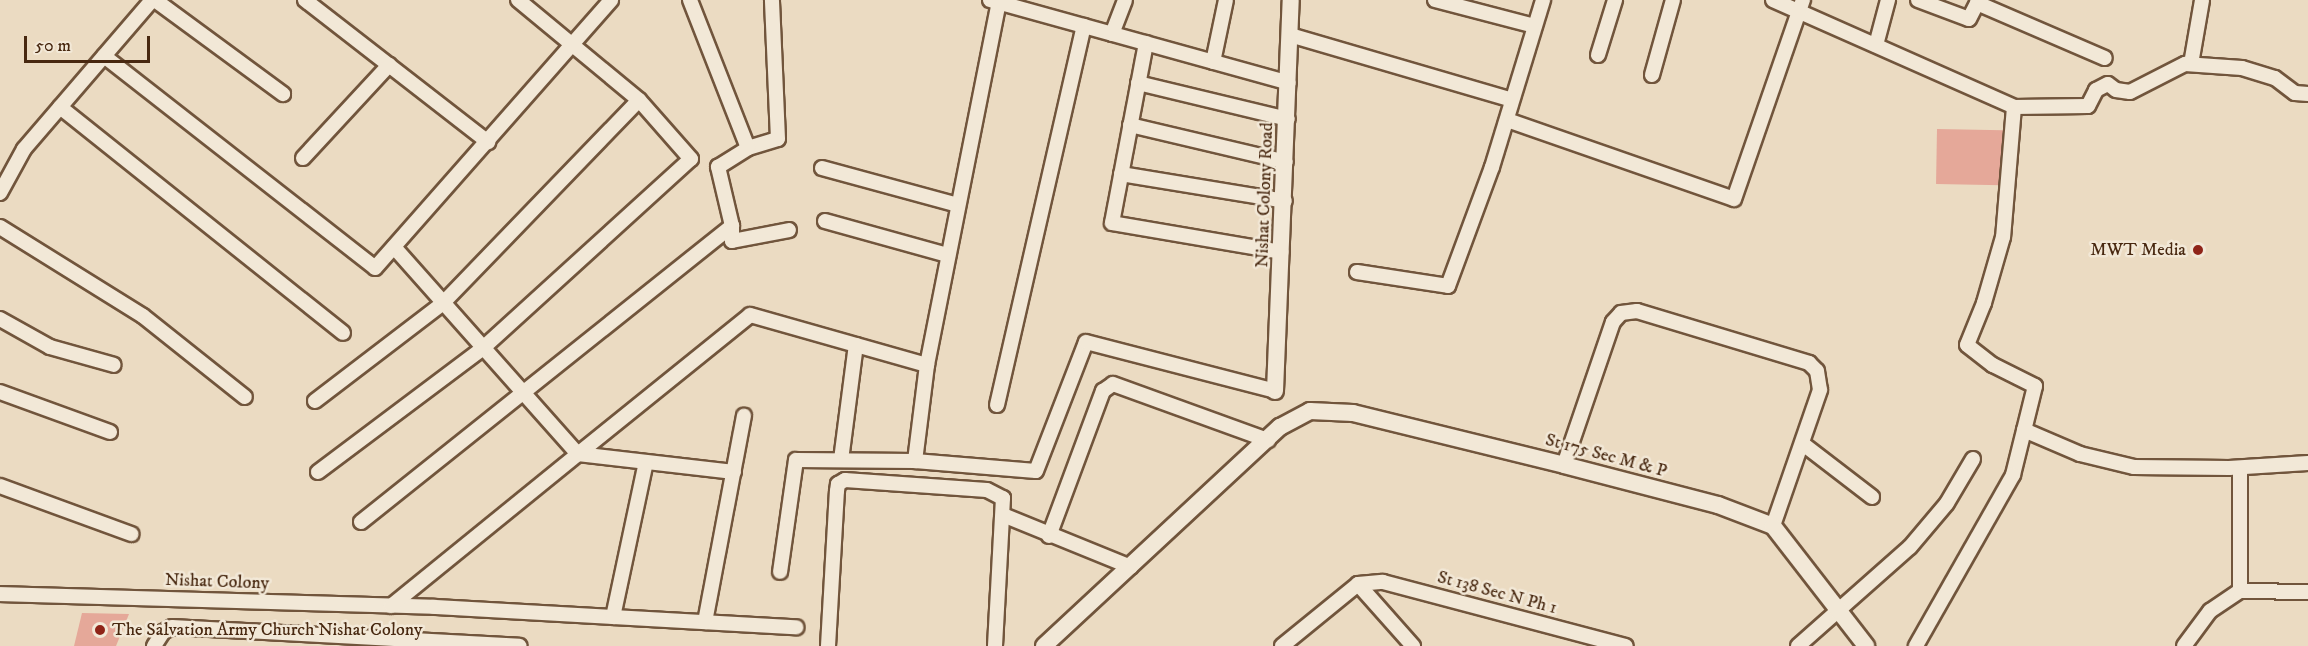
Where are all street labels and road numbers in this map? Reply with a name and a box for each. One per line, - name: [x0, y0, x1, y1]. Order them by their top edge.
- street label: Nishat Colony Road: [1252, 122, 1278, 268]
- street label: St 175 Sec M & P: [1543, 429, 1669, 483]
- street label: St 138 Sec N Ph 1: [1435, 567, 1559, 619]
- street label: Nishat Colony: [165, 569, 269, 595]

